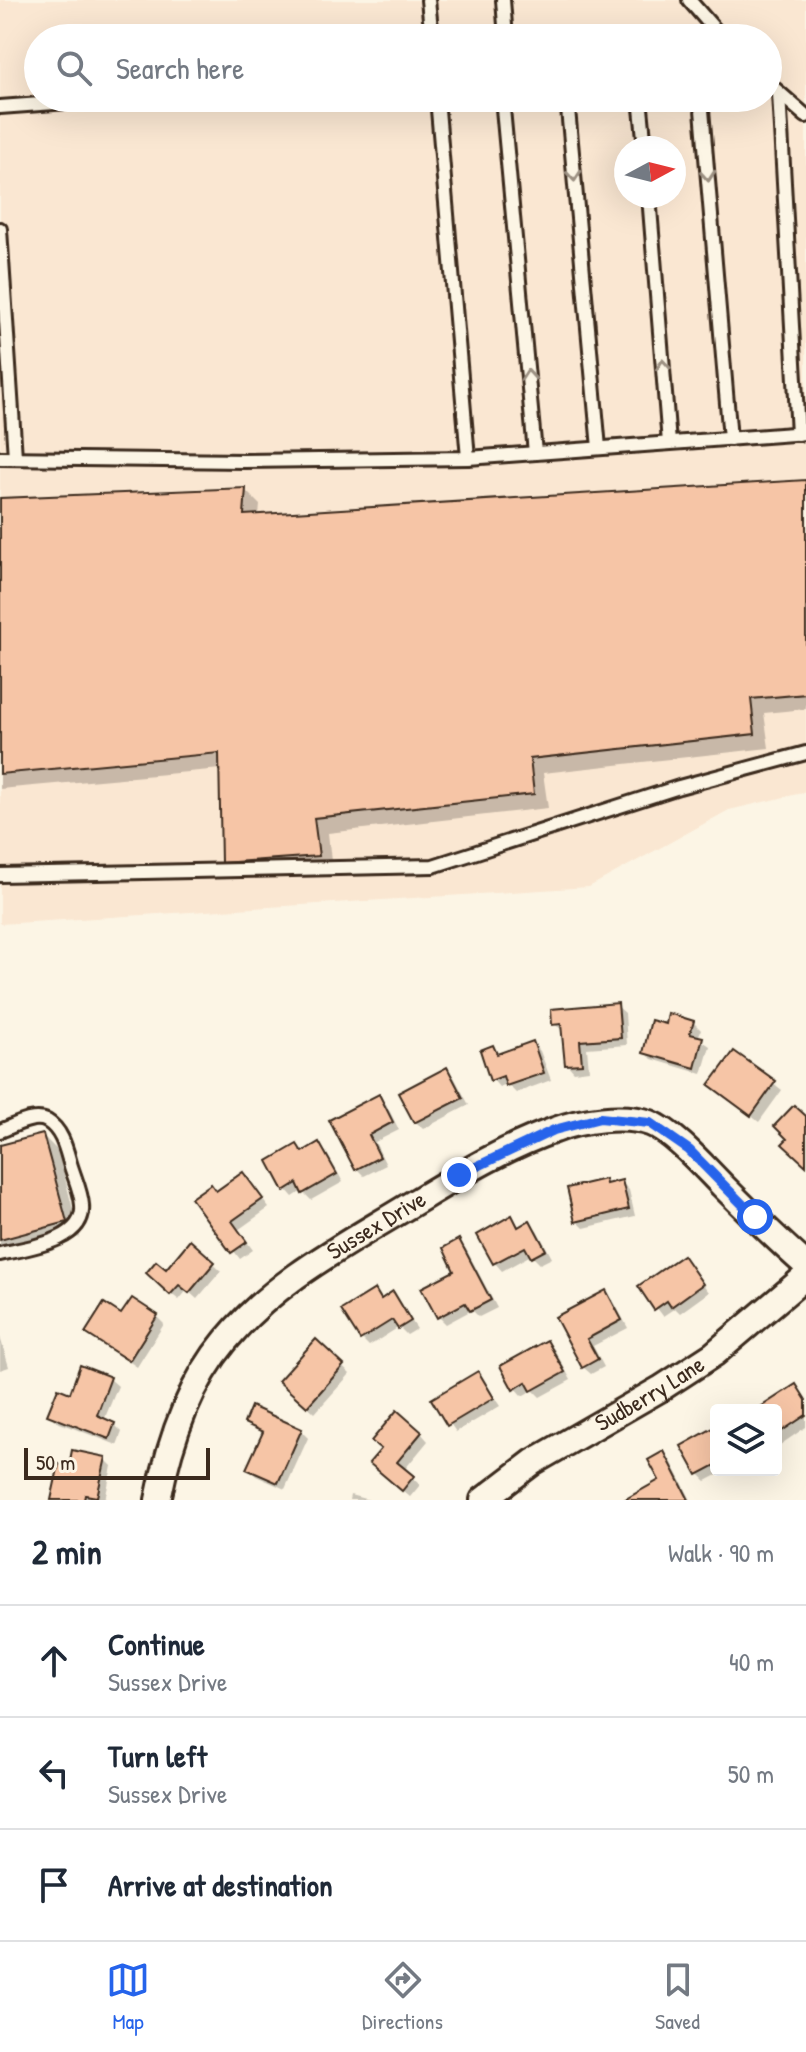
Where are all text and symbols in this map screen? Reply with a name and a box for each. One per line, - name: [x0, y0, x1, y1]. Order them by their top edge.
- search box: [24, 24, 782, 112]
- icon: search: [52, 46, 96, 90]
- text: Search here: [116, 48, 244, 88]
- north arrow: [614, 136, 686, 208]
- one-way arrow: [565, 170, 582, 183]
- one-way arrow: [699, 170, 716, 183]
- one-way arrow: [655, 359, 672, 372]
- one-way arrow: [519, 368, 536, 381]
- route end: [441, 1157, 477, 1193]
- street label: Sussex Drive: [320, 1182, 432, 1267]
- route start: [737, 1199, 773, 1235]
- street label: Sudberry Lane: [589, 1347, 710, 1438]
- map controls: [710, 1404, 782, 1476]
- button: layers: [710, 1404, 782, 1476]
- scale bar: [24, 1444, 210, 1480]
- text: 50 m: [36, 1447, 75, 1477]
- text: 2 min: [32, 1529, 102, 1575]
- text: Walk · 90 m: [668, 1535, 774, 1570]
- text: Continue: [108, 1624, 205, 1664]
- icon: ahead: [32, 1639, 76, 1683]
- text: 40 m: [729, 1644, 774, 1679]
- text: Sussex Drive: [108, 1664, 227, 1699]
- text: Turn left: [108, 1736, 207, 1776]
- icon: left: [32, 1751, 76, 1795]
- text: 50 m: [728, 1756, 774, 1791]
- text: Sussex Drive: [108, 1776, 227, 1811]
- icon: arrive: [32, 1863, 76, 1907]
- text: Arrive at destination: [108, 1865, 333, 1905]
- tab: Map: [106, 1958, 150, 2036]
- tab: Directions: [362, 1958, 443, 2036]
- tab: Saved: [655, 1958, 700, 2036]

